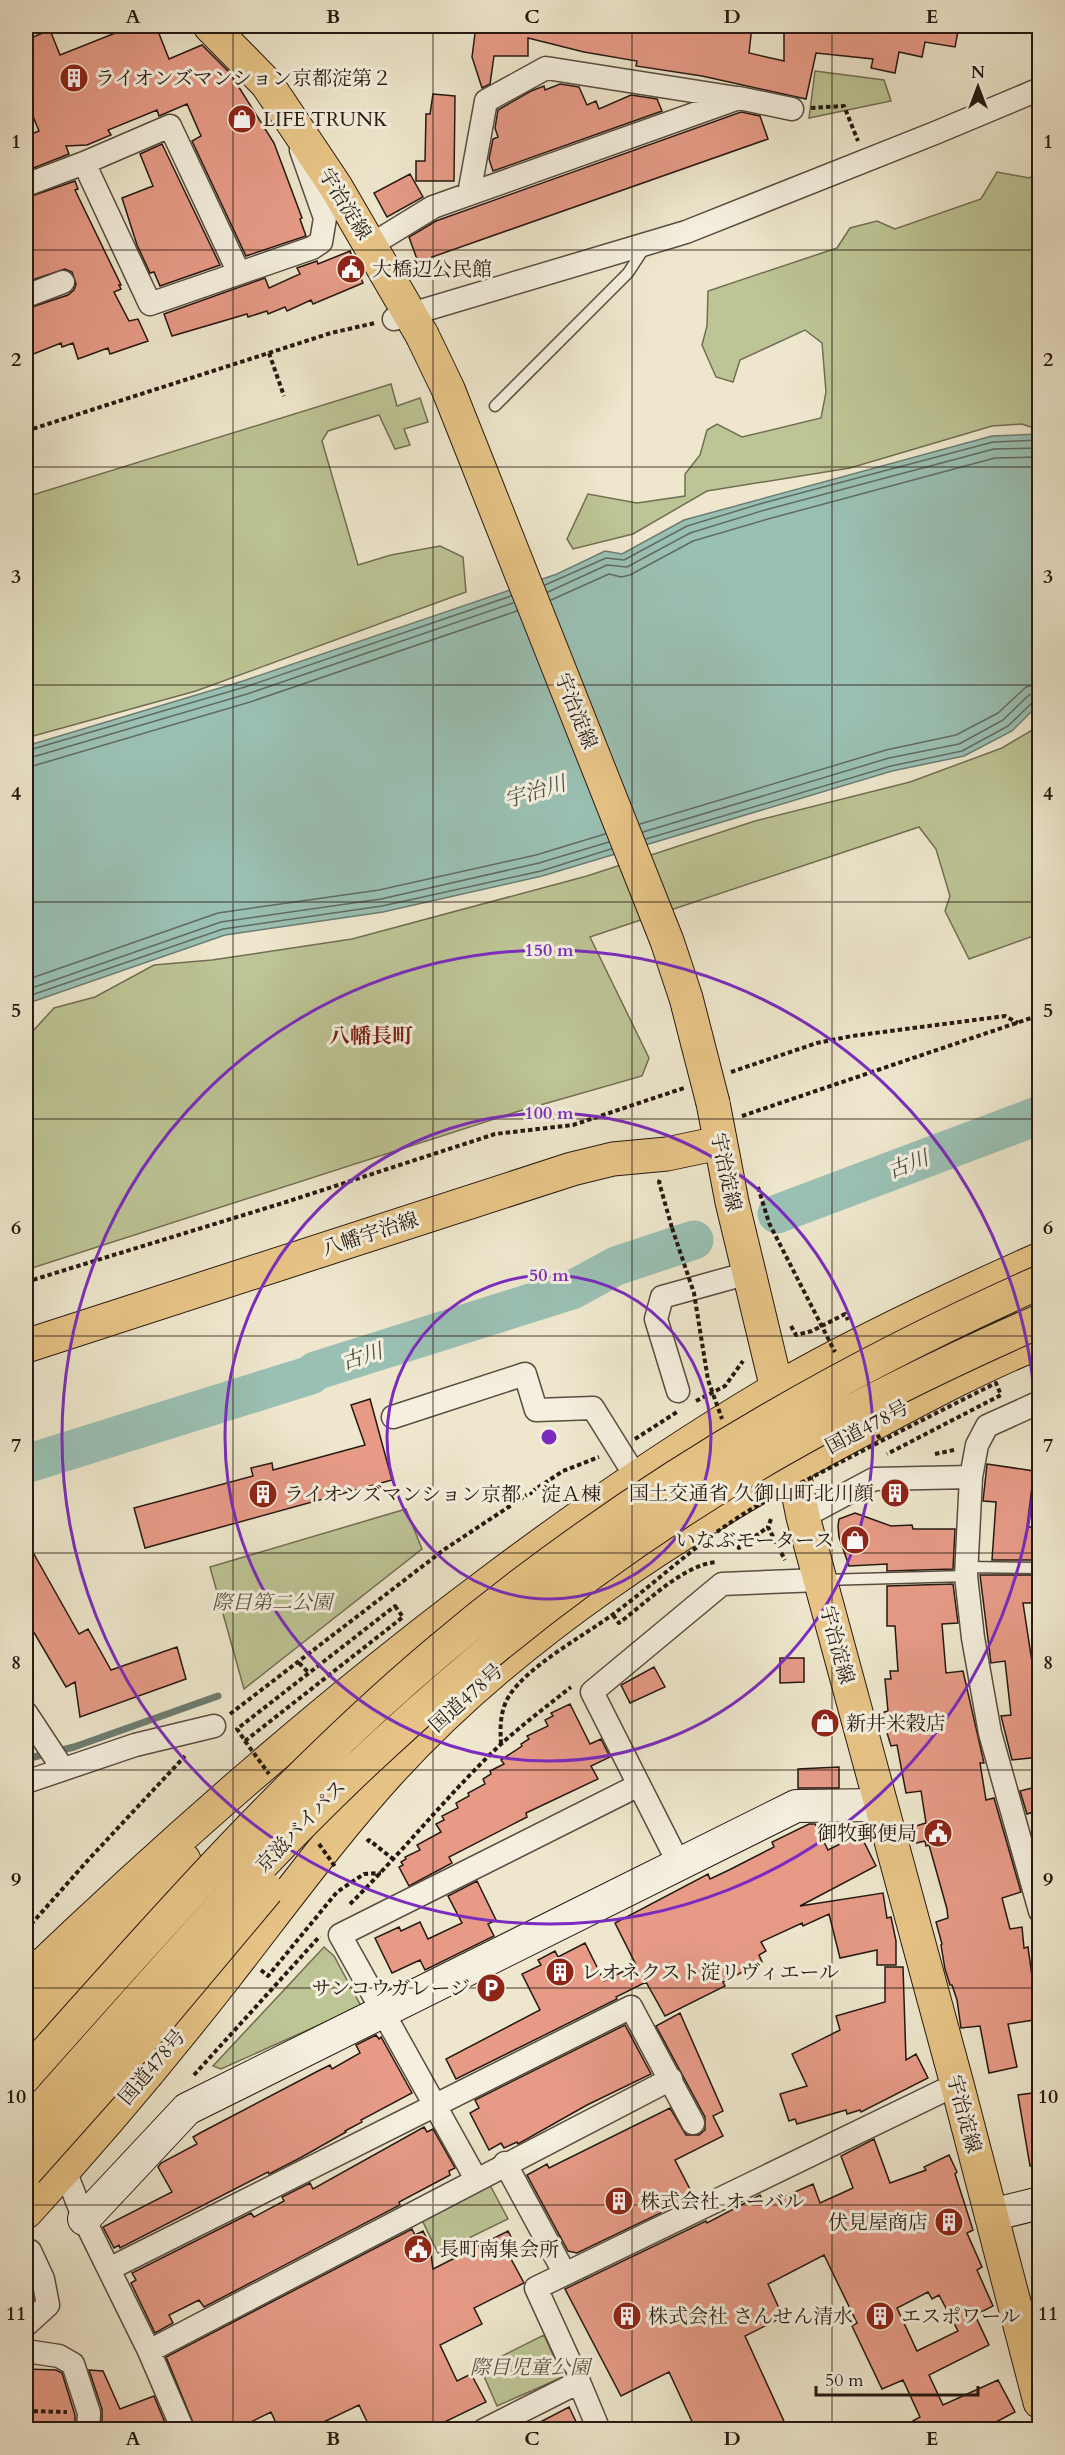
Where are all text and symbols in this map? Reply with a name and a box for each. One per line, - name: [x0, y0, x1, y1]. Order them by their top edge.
- text: A: [125, 3, 141, 30]
- text: B: [326, 3, 340, 30]
- text: C: [524, 3, 540, 30]
- text: D: [723, 3, 741, 30]
- text: E: [926, 3, 938, 30]
- north arrow: [948, 57, 1008, 117]
- building icon: ライオンズマンション京都淀第２: [58, 62, 90, 94]
- text: N: [971, 62, 985, 84]
- place label: ライオンズマンション京都淀第２: [95, 65, 392, 92]
- shop icon: LIFE TRUNK: [226, 103, 258, 135]
- place label: LIFE TRUNK: [263, 106, 388, 133]
- text: 1: [11, 128, 21, 155]
- text: 1: [1043, 128, 1053, 155]
- street label: 宇治淀線: [312, 163, 378, 245]
- public building icon: 大橋辺公民館: [335, 253, 367, 285]
- place label: 大橋辺公民館: [372, 256, 492, 283]
- text: 2: [11, 346, 21, 373]
- text: 2: [1043, 346, 1053, 373]
- text: 3: [11, 563, 21, 590]
- text: 3: [1043, 563, 1053, 590]
- street label: 宇治淀線: [548, 669, 604, 753]
- water label: 宇治川: [501, 768, 571, 815]
- text: 4: [11, 780, 21, 807]
- text: 4: [1043, 780, 1053, 807]
- text: 150 m: [524, 938, 574, 963]
- text: 5: [11, 997, 21, 1024]
- text: 5: [1043, 997, 1053, 1024]
- district label: 八幡長町: [329, 1022, 413, 1051]
- text: 100 m: [524, 1101, 574, 1126]
- street label: 宇治淀線: [704, 1130, 748, 1214]
- water label: 古川: [883, 1143, 935, 1186]
- street label: 八幡宇治線: [318, 1206, 422, 1262]
- text: 6: [11, 1214, 21, 1241]
- text: 6: [1043, 1214, 1053, 1241]
- text: 50 m: [529, 1263, 569, 1288]
- water label: 古川: [338, 1336, 388, 1377]
- street label: 国道478号: [821, 1394, 913, 1460]
- centre of rings: [539, 1427, 559, 1447]
- text: 7: [11, 1432, 21, 1459]
- text: 7: [1043, 1432, 1053, 1459]
- building icon: 国土交通省 久御山町北川顔: [879, 1477, 911, 1509]
- building icon: ライオンズマンション京都・淀Ａ棟: [247, 1478, 279, 1510]
- place label: 国土交通省 久御山町北川顔: [629, 1480, 874, 1507]
- place label: ライオンズマンション京都・淀Ａ棟: [284, 1481, 601, 1508]
- shop icon: いなぶモータース: [839, 1524, 871, 1556]
- place label: いなぶモータース: [676, 1527, 834, 1554]
- park label: 際目第二公園: [212, 1589, 335, 1616]
- street label: 宇治淀線: [814, 1603, 860, 1687]
- text: 8: [11, 1649, 21, 1676]
- text: 8: [1043, 1649, 1053, 1676]
- street label: 国道478号: [423, 1658, 509, 1738]
- shop icon: 新井米穀店: [809, 1707, 841, 1739]
- place label: 新井米穀店: [846, 1710, 946, 1737]
- street label: 京滋バイパス: [250, 1774, 352, 1878]
- public building icon: 御牧郵便局: [922, 1817, 954, 1849]
- place label: 御牧郵便局: [817, 1820, 917, 1847]
- text: 9: [11, 1866, 21, 1893]
- text: 9: [1043, 1866, 1053, 1893]
- building icon: レオネクスト淀リヴィエール: [544, 1956, 576, 1988]
- place label: レオネクスト淀リヴィエール: [581, 1959, 839, 1986]
- parking icon: サンコウガレージ: [475, 1972, 507, 2004]
- place label: サンコウガレージ: [311, 1975, 470, 2002]
- street label: 国道478号: [112, 2024, 192, 2110]
- street label: 宇治淀線: [941, 2072, 987, 2156]
- text: 10: [6, 2083, 26, 2110]
- text: 10: [1038, 2083, 1058, 2110]
- building icon: 株式会社 オーバル: [603, 2185, 635, 2217]
- place label: 株式会社 オーバル: [640, 2188, 804, 2215]
- building icon: 伏見屋商店: [933, 2206, 965, 2238]
- place label: 伏見屋商店: [828, 2209, 928, 2236]
- public building icon: 長町南集会所: [402, 2233, 434, 2265]
- place label: 長町南集会所: [439, 2236, 559, 2263]
- text: 11: [6, 2300, 26, 2327]
- building icon: 株式会社 さんせん清水: [611, 2300, 643, 2332]
- building icon: エスポワール: [864, 2300, 896, 2332]
- text: 11: [1038, 2300, 1058, 2327]
- place label: 株式会社 さんせん清水: [648, 2303, 853, 2330]
- place label: エスポワール: [901, 2303, 1021, 2330]
- park label: 際目児童公園: [470, 2354, 593, 2381]
- scale bar: [816, 2359, 978, 2397]
- text: 50 m: [825, 2368, 864, 2393]
- text: A: [125, 2425, 141, 2452]
- text: B: [326, 2425, 340, 2452]
- text: C: [524, 2425, 540, 2452]
- text: D: [723, 2425, 741, 2452]
- text: E: [926, 2425, 938, 2452]

